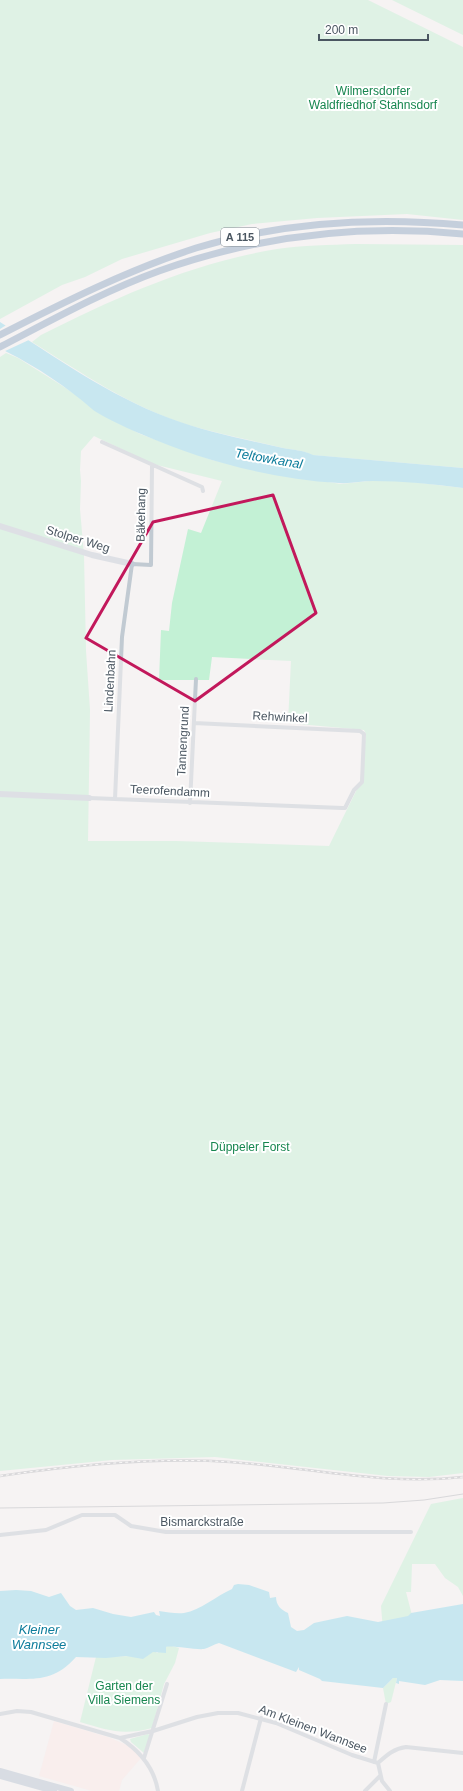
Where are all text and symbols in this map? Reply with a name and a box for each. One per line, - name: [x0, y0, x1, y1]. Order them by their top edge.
- scale bar: [319, 16, 428, 42]
- text: 200 m: [325, 23, 358, 37]
- park label: Wilmersdorfer Waldfriedhof Stahnsdorf: [309, 84, 438, 112]
- road number: A 115: [221, 228, 259, 246]
- water label: Teltowkanal: [234, 445, 305, 472]
- street label: Bäkehang: [134, 488, 148, 542]
- street label: Stolper Weg: [44, 523, 112, 555]
- street label: Lindenbahn: [101, 649, 119, 713]
- street label: Tannengrund: [174, 706, 192, 776]
- street label: Rehwinkel: [252, 709, 308, 725]
- street label: Teerofendamm: [130, 782, 210, 800]
- park label: Düppeler Forst: [210, 1140, 290, 1154]
- street label: Bismarckstraße: [160, 1515, 244, 1529]
- water label: Kleiner Wannsee: [12, 1622, 66, 1652]
- park label: Garten der Villa Siemens: [88, 1679, 160, 1707]
- street label: Am Kleinen Wannsee: [257, 1702, 369, 1756]

